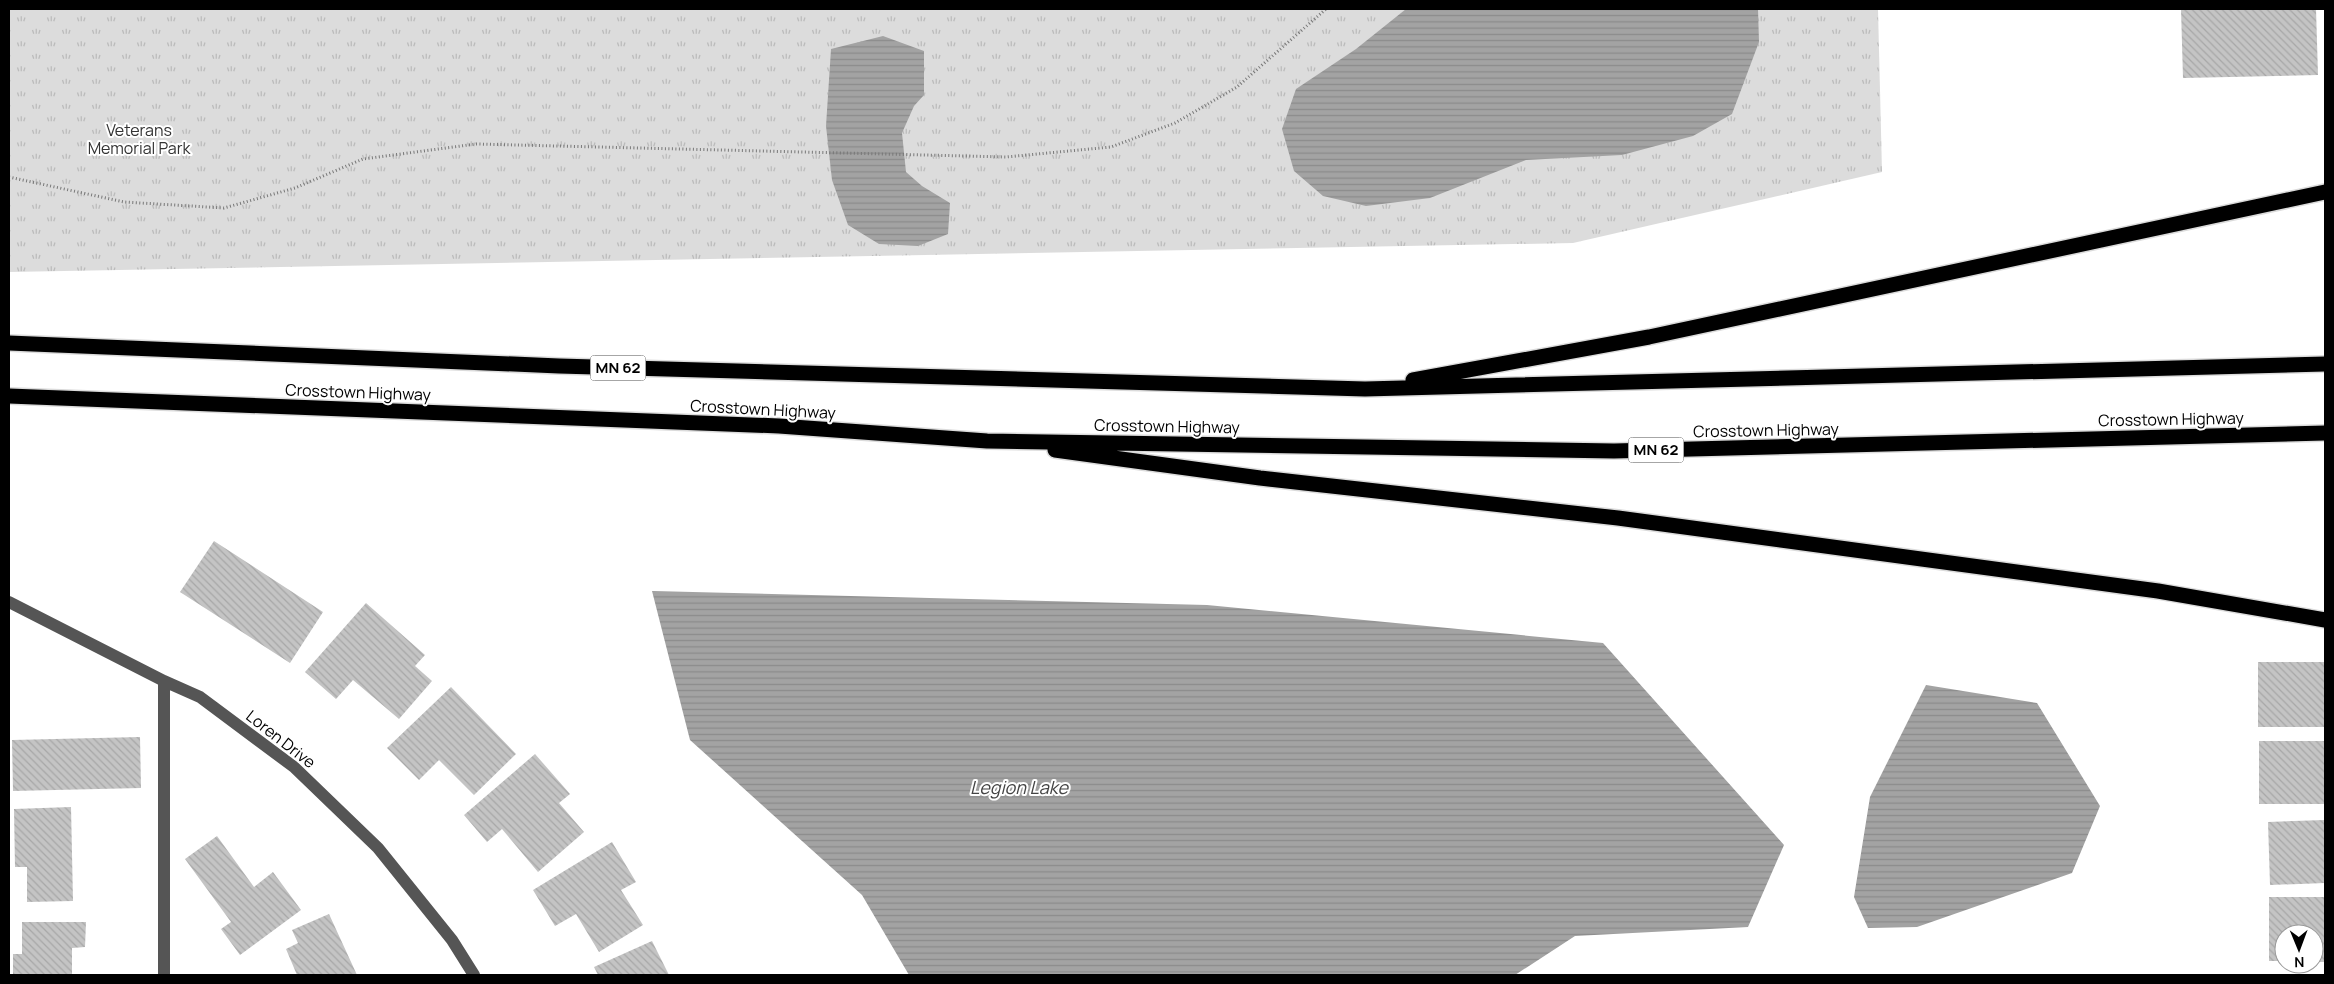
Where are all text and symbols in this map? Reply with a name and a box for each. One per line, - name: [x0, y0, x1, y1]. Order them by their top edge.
- park label: Veterans Memorial Park: [88, 119, 191, 159]
- road number: MN 62: [590, 356, 646, 380]
- street label: Crosstown Highway: [285, 378, 432, 406]
- street label: Crosstown Highway: [690, 394, 837, 424]
- street label: Crosstown Highway: [2098, 407, 2245, 431]
- street label: Crosstown Highway: [1094, 414, 1241, 438]
- street label: Crosstown Highway: [1693, 418, 1840, 442]
- road number: MN 62: [1628, 438, 1684, 462]
- street label: Loren Drive: [242, 705, 320, 773]
- water label: Legion Lake: [970, 775, 1069, 799]
- north arrow: [2274, 924, 2324, 974]
- text: N: [2294, 953, 2304, 972]

